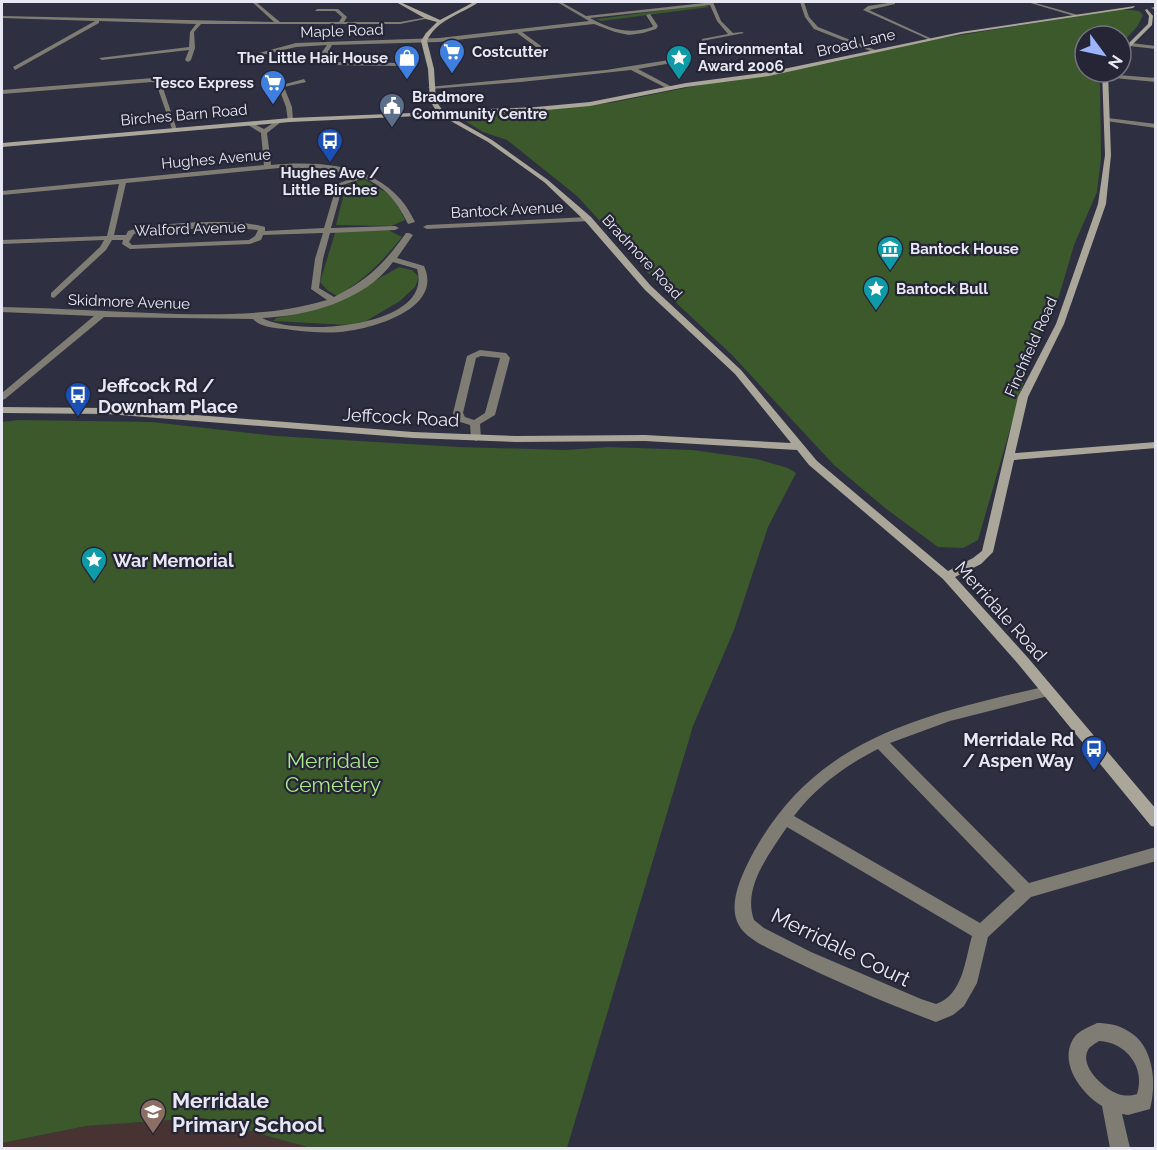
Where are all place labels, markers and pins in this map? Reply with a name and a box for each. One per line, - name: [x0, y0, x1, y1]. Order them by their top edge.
- supermarket icon: Costcutter: [437, 37, 467, 75]
- place label: Environmental Award 2006: [698, 40, 803, 75]
- shop icon: The Little Hair House: [392, 43, 422, 81]
- place label: Costcutter: [472, 43, 548, 61]
- place icon: Environmental Award 2006: [664, 43, 694, 81]
- place label: The Little Hair House: [237, 49, 388, 67]
- supermarket icon: Tesco Express: [258, 68, 288, 106]
- place label: Tesco Express: [153, 74, 254, 92]
- place label: Bradmore Community Centre: [412, 88, 547, 123]
- public building icon: Bradmore Community Centre: [377, 91, 407, 129]
- bus stop icon: Hughes Ave / Little Birches: [315, 126, 345, 164]
- place label: Hughes Ave / Little Birches: [280, 164, 380, 199]
- museum icon: Bantock House: [875, 234, 905, 272]
- place label: Bantock House: [910, 240, 1019, 258]
- place icon: Bantock Bull: [861, 274, 891, 312]
- place label: Bantock Bull: [896, 280, 988, 298]
- place label: Jeffcock Rd / Downham Place: [98, 375, 238, 417]
- bus stop icon: Jeffcock Rd / Downham Place: [63, 380, 93, 418]
- place icon: War Memorial: [79, 545, 109, 583]
- place label: War Memorial: [113, 550, 234, 571]
- place label: Merridale Rd / Aspen Way: [962, 729, 1074, 771]
- bus stop icon: Merridale Rd / Aspen Way: [1079, 734, 1109, 772]
- place label: Merridale Primary School: [172, 1088, 324, 1137]
- school or university icon: Merridale Primary School: [138, 1097, 168, 1135]

